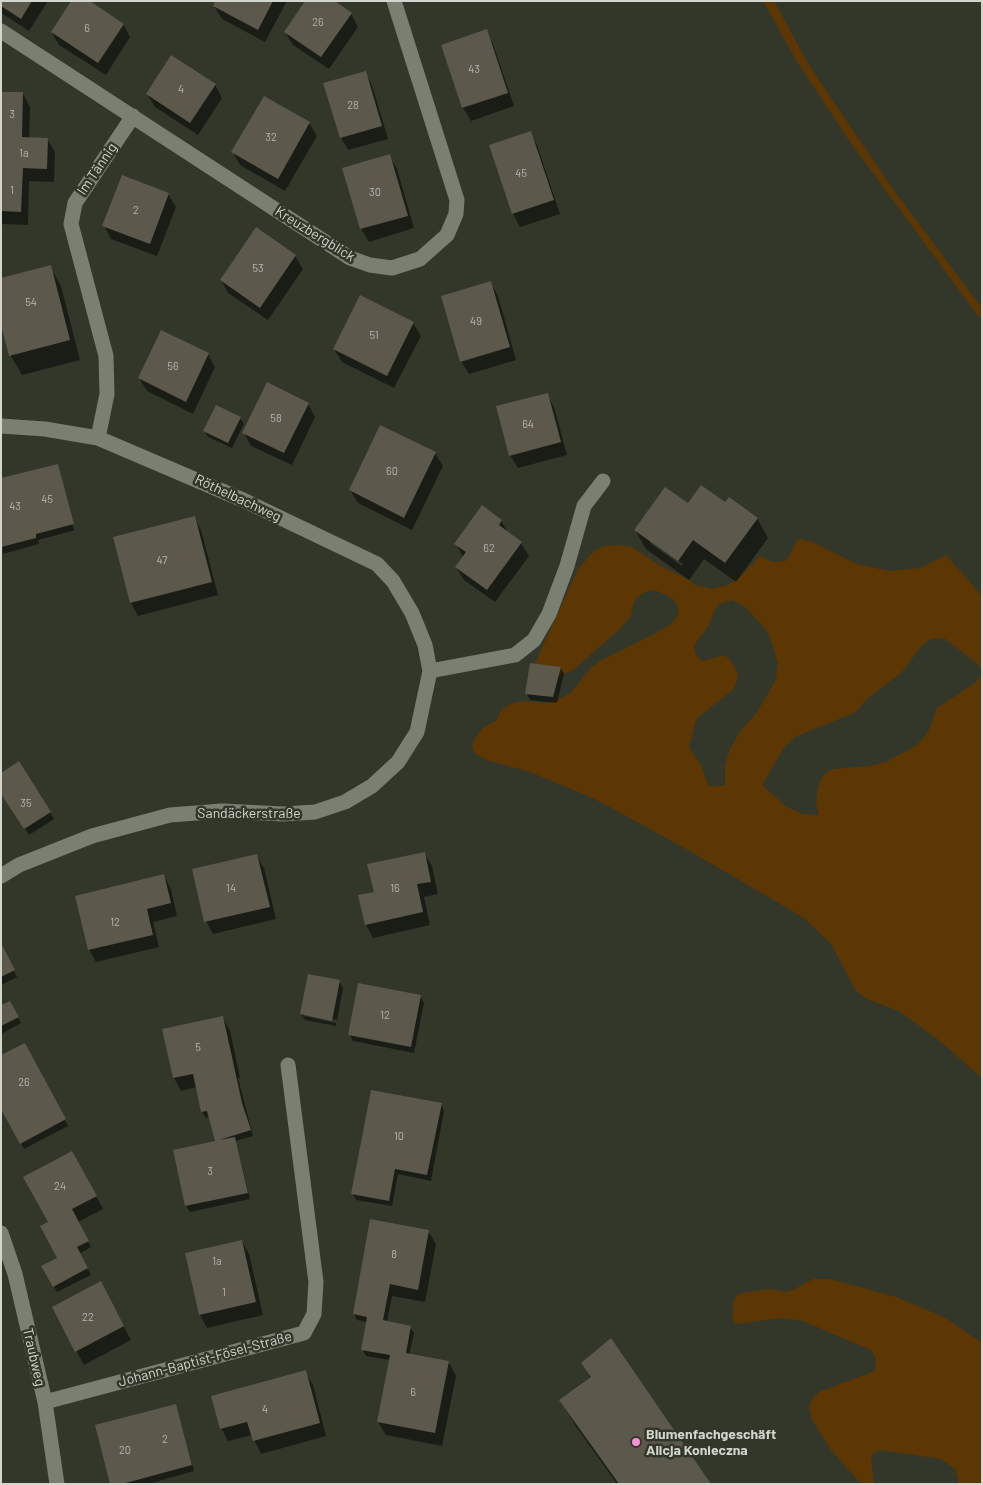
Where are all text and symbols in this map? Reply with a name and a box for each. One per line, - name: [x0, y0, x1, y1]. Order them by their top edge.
- house number: 26: [312, 15, 324, 29]
- house number: 6: [84, 21, 90, 35]
- house number: 43: [468, 62, 480, 76]
- house number: 4: [178, 82, 184, 96]
- house number: 28: [347, 98, 359, 112]
- house number: 3: [9, 107, 15, 121]
- house number: 32: [265, 130, 277, 144]
- street label: Im Tännig: [74, 140, 120, 198]
- house number: 1a: [19, 146, 29, 160]
- house number: 45: [515, 166, 527, 180]
- house number: 1: [10, 183, 14, 197]
- house number: 30: [369, 185, 381, 199]
- house number: 2: [133, 203, 139, 217]
- street label: Kreuzbergblick: [272, 203, 358, 265]
- house number: 53: [252, 261, 264, 275]
- house number: 54: [25, 295, 37, 309]
- house number: 49: [470, 314, 482, 328]
- house number: 51: [369, 328, 379, 342]
- house number: 56: [167, 359, 179, 373]
- house number: 58: [270, 411, 282, 425]
- house number: 64: [522, 417, 534, 431]
- house number: 60: [386, 464, 398, 478]
- street label: Röthelbachweg: [192, 471, 284, 525]
- house number: 45: [41, 492, 53, 506]
- house number: 43: [9, 499, 21, 513]
- house number: 62: [483, 541, 495, 555]
- house number: 47: [157, 553, 167, 567]
- house number: 35: [20, 796, 32, 810]
- street label: Sandäckerstraße: [197, 805, 301, 821]
- house number: 14: [226, 881, 236, 895]
- house number: 16: [390, 881, 400, 895]
- house number: 12: [110, 915, 120, 929]
- house number: 12: [380, 1008, 390, 1022]
- house number: 5: [195, 1040, 201, 1054]
- house number: 26: [18, 1075, 30, 1089]
- house number: 10: [394, 1129, 404, 1143]
- house number: 3: [207, 1164, 213, 1178]
- house number: 24: [54, 1179, 66, 1193]
- house number: 8: [391, 1247, 397, 1261]
- house number: 1a: [212, 1254, 222, 1268]
- house number: 1: [222, 1285, 226, 1299]
- house number: 22: [82, 1310, 94, 1324]
- street label: Traubweg: [19, 1326, 49, 1388]
- street label: Johann-Baptist-Fösel-Straße: [116, 1328, 294, 1390]
- house number: 6: [410, 1385, 416, 1399]
- house number: 4: [262, 1402, 268, 1416]
- place label: Blumenfachgeschäft Alicja Konieczna: [646, 1426, 776, 1458]
- house number: 2: [162, 1432, 168, 1446]
- marker: Blumenfachgeschäft Alicja Konieczna: [630, 1436, 642, 1448]
- house number: 20: [119, 1443, 131, 1457]

